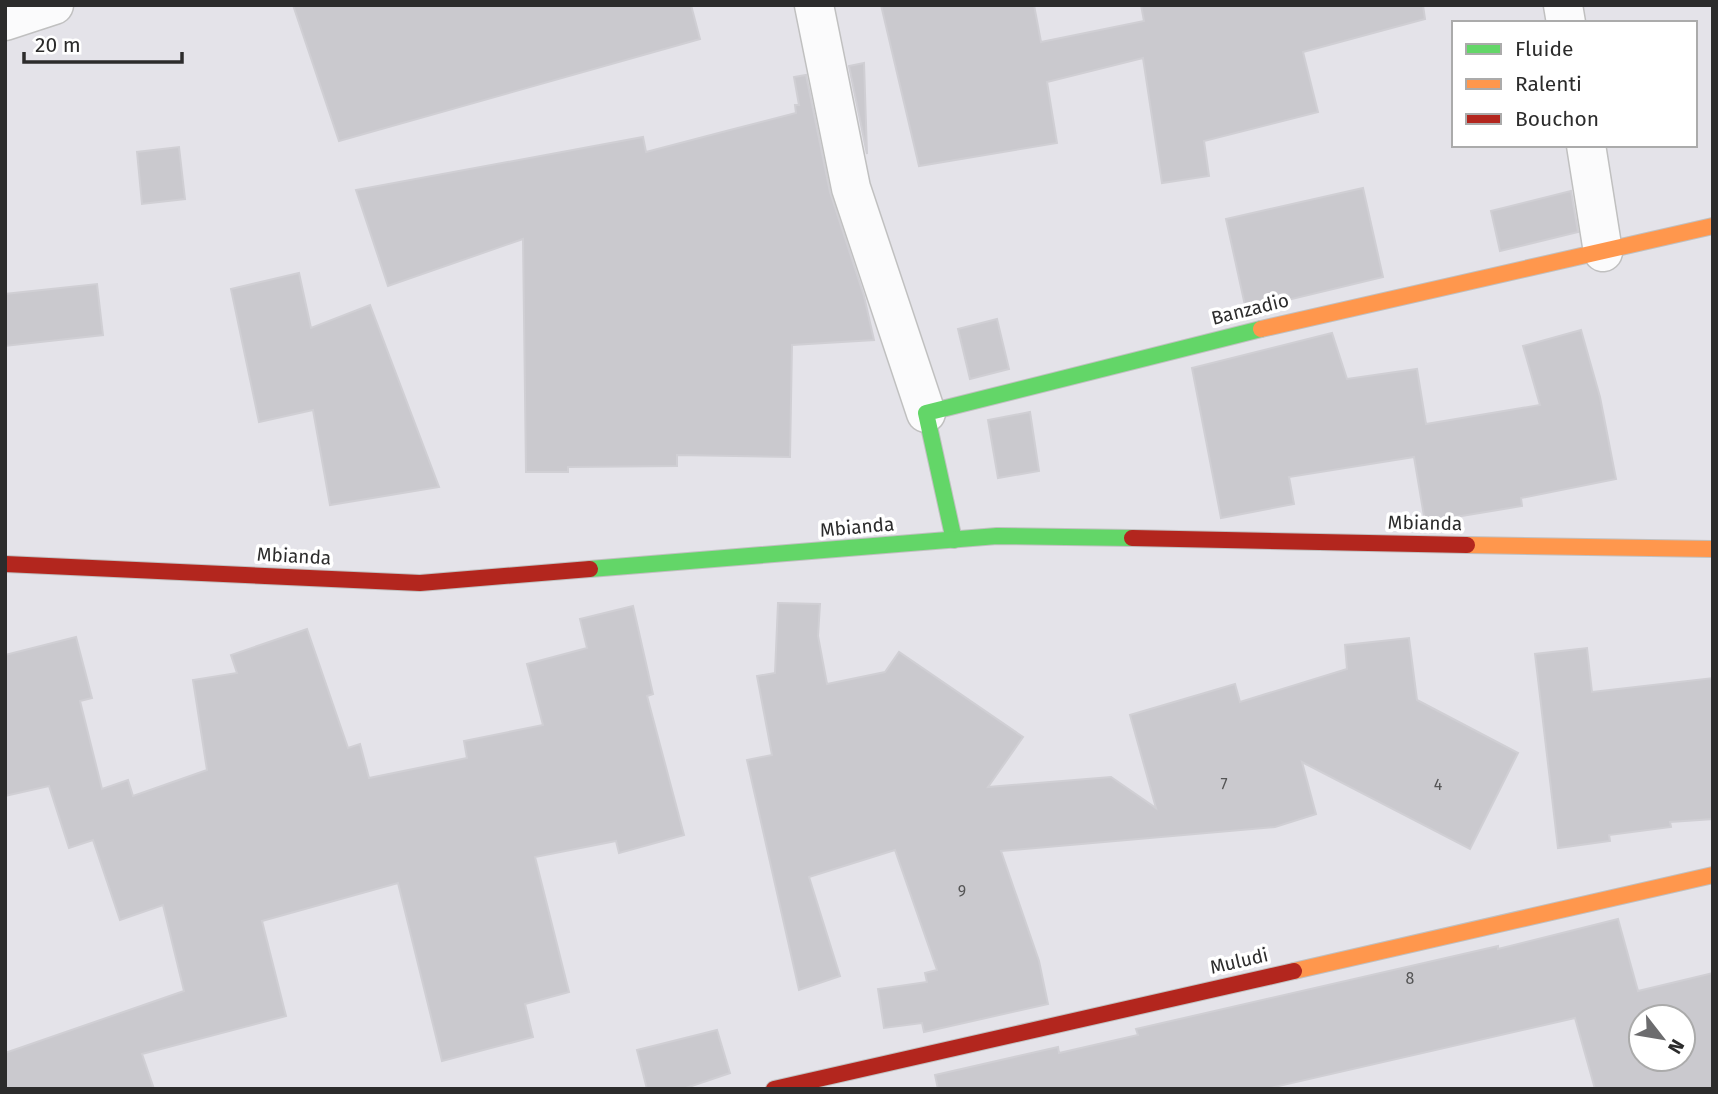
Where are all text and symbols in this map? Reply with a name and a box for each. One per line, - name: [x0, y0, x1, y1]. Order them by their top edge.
- scale bar: [24, 21, 182, 65]
- legend: [1452, 21, 1697, 147]
- text: 20 m: [35, 32, 81, 58]
- text: Fluide: [1515, 36, 1573, 62]
- text: Ralenti: [1515, 71, 1582, 97]
- text: Bouchon: [1515, 106, 1599, 132]
- street label: Banzadio: [1209, 288, 1291, 330]
- street label: Mbianda: [1388, 511, 1462, 535]
- street label: Mbianda: [819, 512, 895, 542]
- street label: Mbianda: [256, 543, 332, 569]
- house number: 7: [1220, 775, 1228, 794]
- house number: 4: [1434, 775, 1443, 794]
- house number: 9: [958, 882, 966, 901]
- street label: Muludi: [1208, 943, 1270, 979]
- house number: 8: [1406, 969, 1415, 988]
- north arrow: [1627, 1003, 1697, 1073]
- text: N: [1663, 1035, 1689, 1058]

